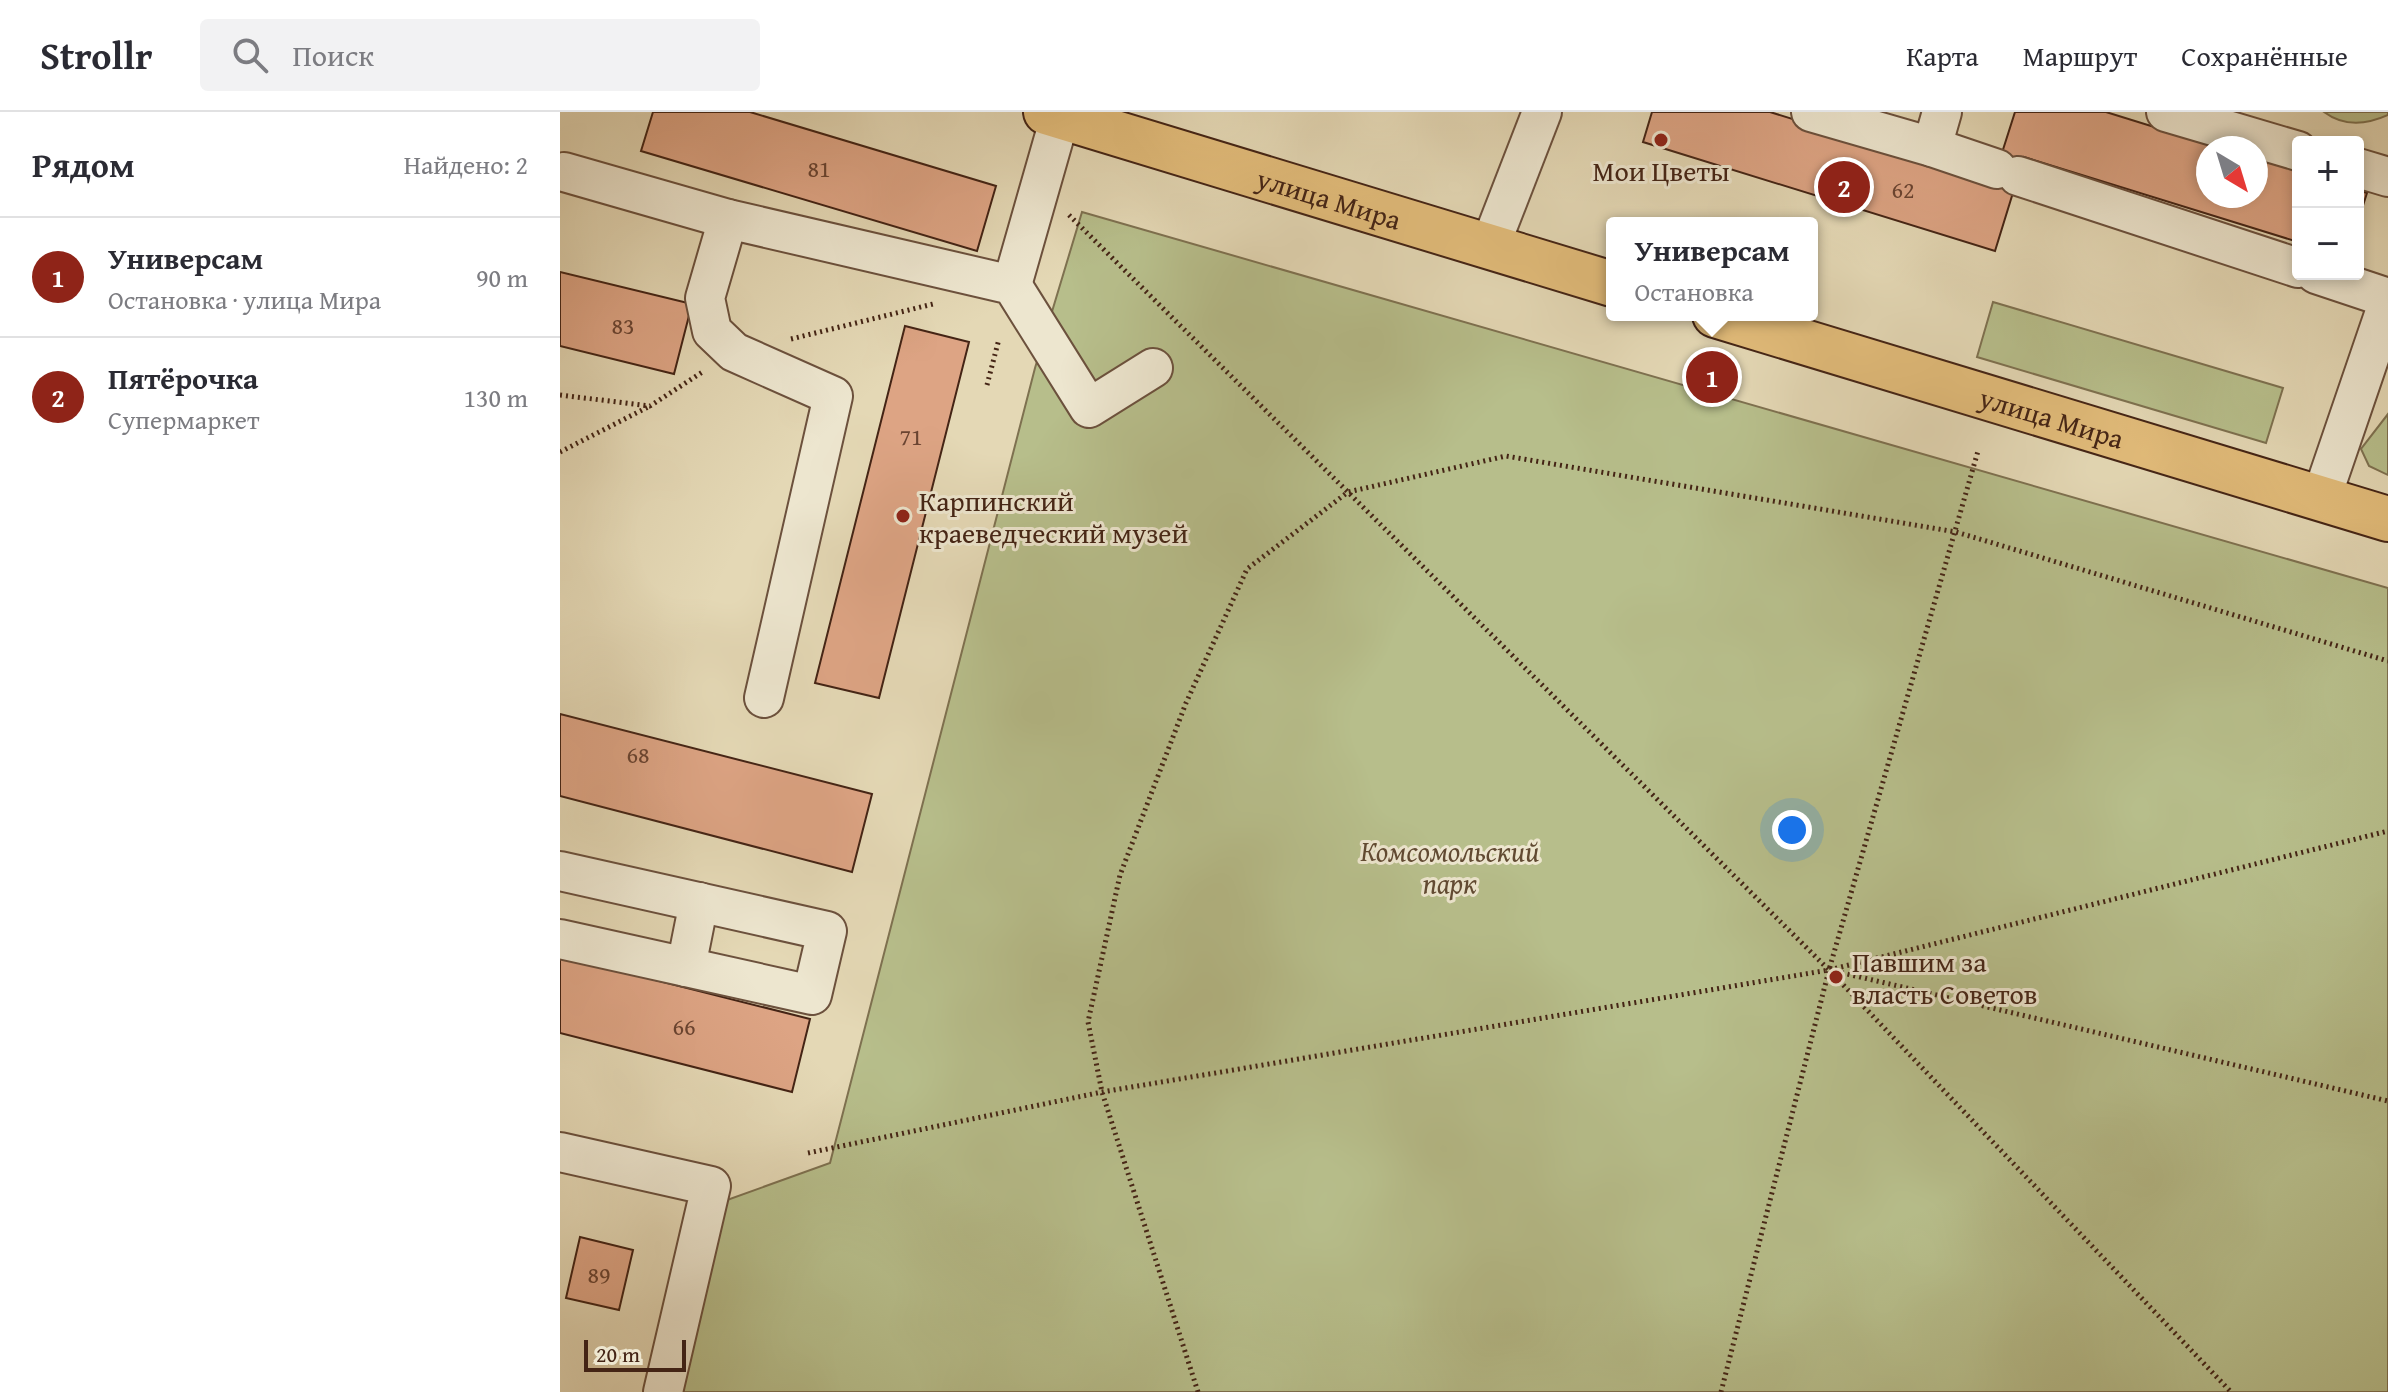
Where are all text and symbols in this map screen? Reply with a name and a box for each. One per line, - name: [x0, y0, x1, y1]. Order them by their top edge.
- search box: [200, 19, 760, 91]
- text: Strollr: [40, 27, 152, 83]
- icon: search: [228, 33, 272, 77]
- text: Поиск: [292, 33, 374, 77]
- text: Карта: [1906, 35, 1979, 76]
- text: Маршрут: [2023, 35, 2137, 76]
- text: Сохранённые: [2181, 35, 2348, 76]
- marker: Мои Цветы: [1652, 131, 1670, 149]
- north arrow: [2196, 136, 2268, 208]
- map controls: [2292, 136, 2364, 280]
- button: +: [2292, 136, 2364, 208]
- text: Рядом: [32, 140, 135, 189]
- text: Найдено: 2: [404, 145, 528, 184]
- place label: Мои Цветы: [1592, 150, 1730, 191]
- house number: 81: [807, 151, 831, 186]
- street label: улица Мира: [1251, 157, 1407, 240]
- pin: 2: [1818, 157, 1870, 217]
- house number: 62: [1891, 172, 1915, 207]
- button: −: [2292, 208, 2364, 280]
- popup: [1606, 217, 1818, 321]
- text: Универсам: [1634, 228, 1790, 272]
- text: Универсам: [108, 236, 263, 280]
- text: 1: [51, 258, 65, 297]
- text: 90 m: [476, 258, 528, 297]
- text: Остановка: [1634, 272, 1754, 311]
- text: Остановка · улица Мира: [108, 280, 381, 319]
- house number: 83: [611, 308, 635, 343]
- pin: 1: [1686, 347, 1738, 407]
- text: Пятёрочка: [108, 356, 258, 400]
- street label: улица Мира: [1974, 376, 2130, 459]
- text: 2: [51, 378, 65, 417]
- text: 130 m: [463, 378, 528, 417]
- text: Супермаркет: [108, 400, 260, 439]
- house number: 71: [899, 419, 923, 454]
- place label: Карпинский краеведческий музей: [919, 480, 1188, 553]
- marker: Карпинский краеведческий музей: [894, 507, 912, 525]
- house number: 68: [626, 737, 650, 772]
- your location: [1772, 810, 1812, 850]
- park label: Комсомольский парк: [1361, 830, 1539, 903]
- place label: Павшим за власть Советов: [1852, 941, 2038, 1014]
- marker: Павшим за власть Советов: [1827, 968, 1845, 986]
- house number: 66: [672, 1009, 696, 1044]
- house number: 89: [587, 1257, 611, 1292]
- scale bar: [584, 1336, 686, 1372]
- text: 20 m: [596, 1338, 640, 1370]

